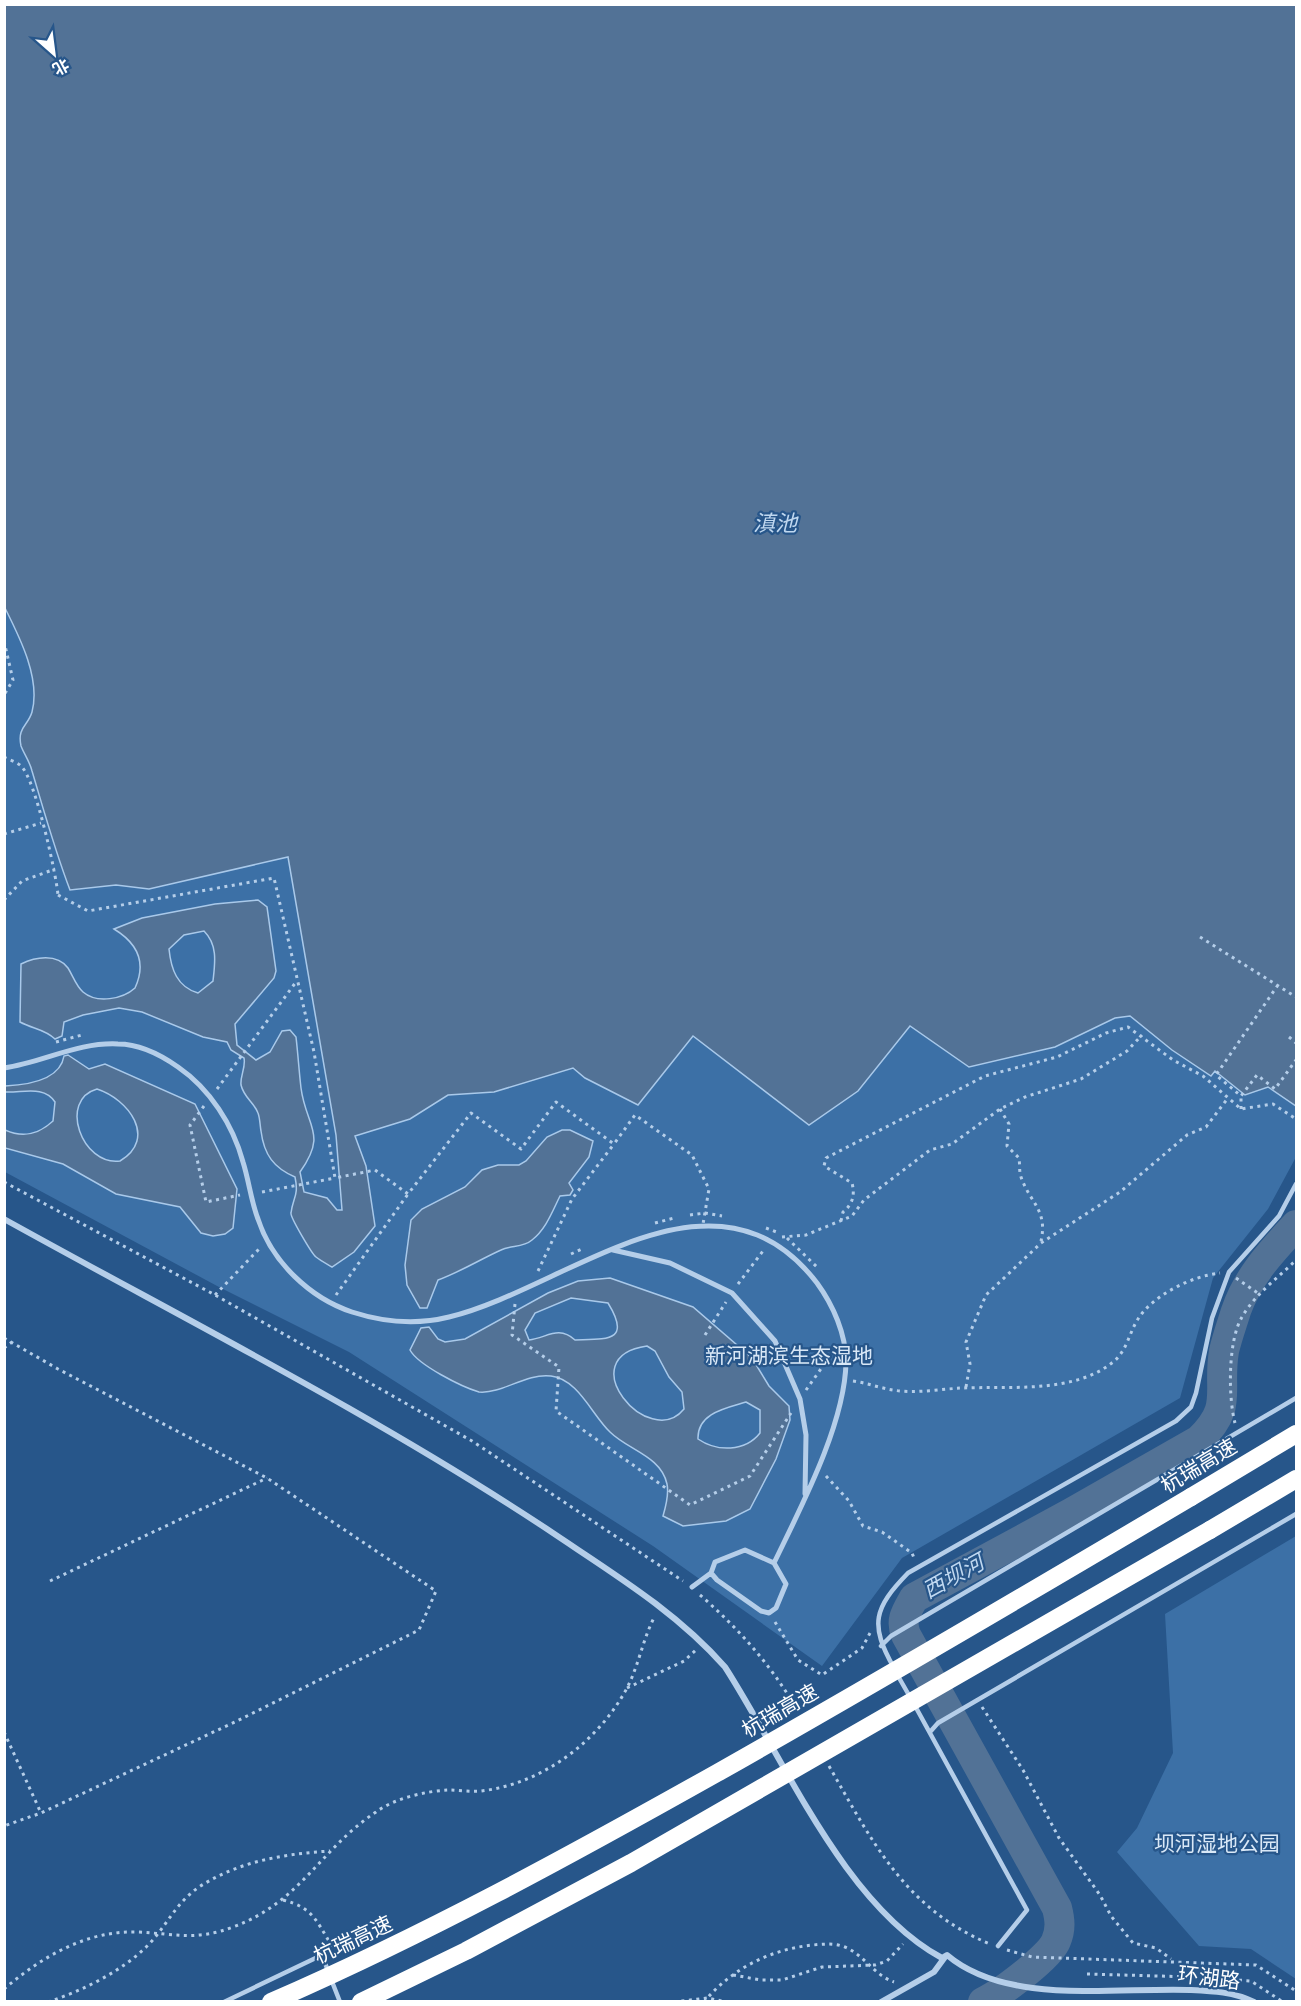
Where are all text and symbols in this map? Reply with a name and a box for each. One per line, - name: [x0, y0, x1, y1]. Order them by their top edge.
- north arrow: [24, 24, 84, 84]
- text: 北: [50, 56, 72, 79]
- water label: 滇池: [753, 510, 799, 536]
- park label: 新河湖滨生态湿地: [705, 1343, 873, 1367]
- street label: 杭瑞高速: [1156, 1433, 1241, 1497]
- water label: 西坝河: [918, 1547, 992, 1603]
- street label: 杭瑞高速: [737, 1679, 822, 1742]
- park label: 坝河湿地公园: [1154, 1831, 1280, 1855]
- street label: 杭瑞高速: [309, 1910, 396, 1968]
- street label: 环湖路: [1176, 1961, 1242, 1993]

